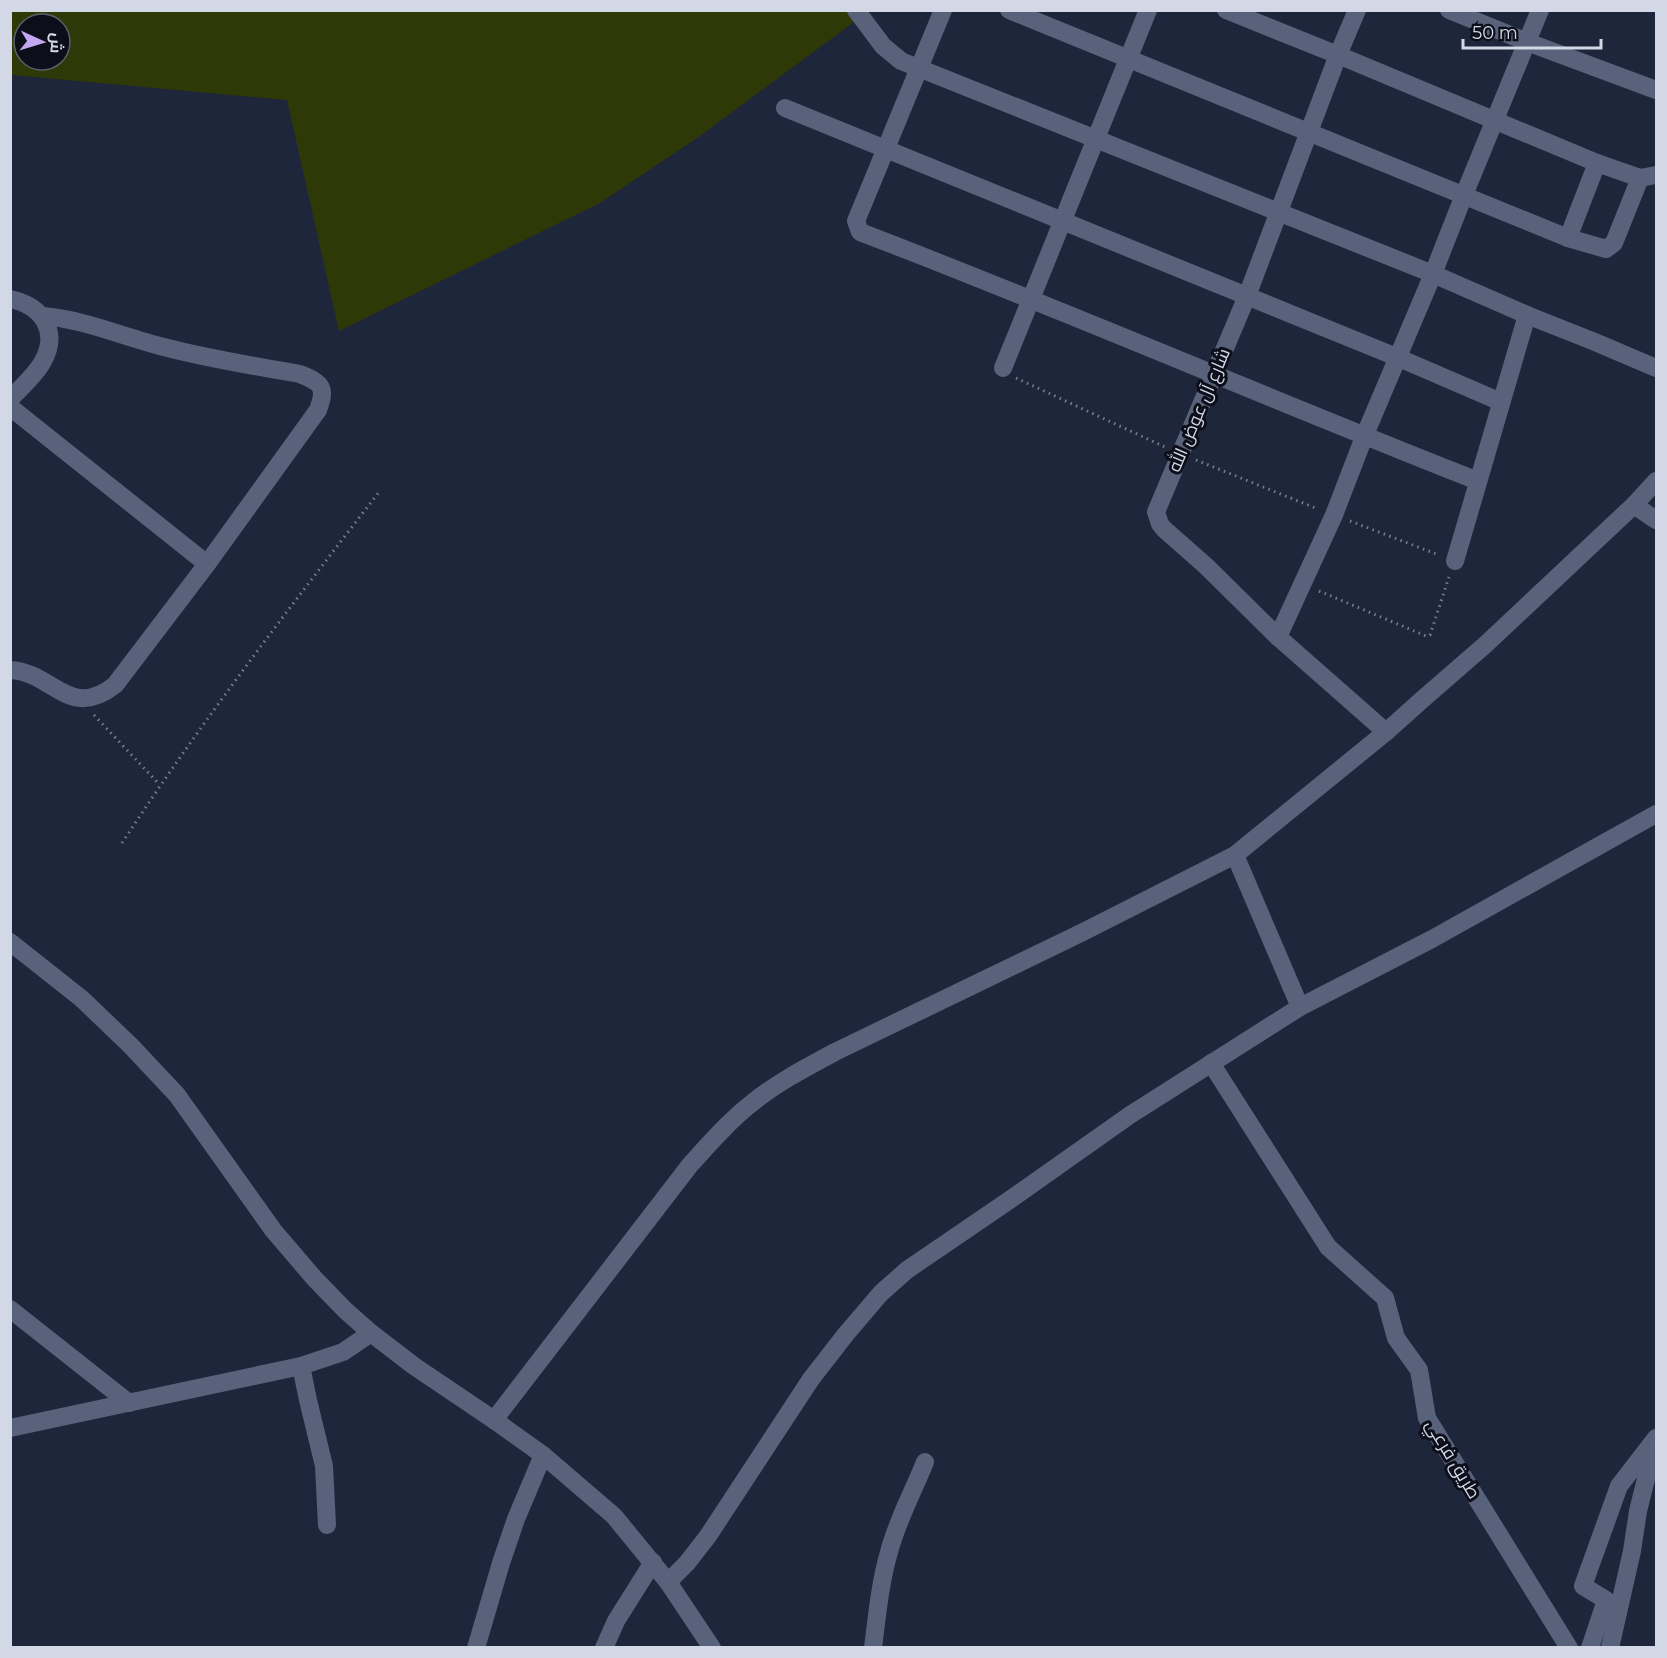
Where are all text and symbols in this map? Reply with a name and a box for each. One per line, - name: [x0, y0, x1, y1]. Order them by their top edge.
- north arrow: [12, 12, 72, 72]
- scale bar: [1463, 12, 1601, 50]
- text: 50 m: [1472, 22, 1518, 44]
- text: ش: [46, 32, 67, 54]
- street label: شارع آل عوض الله: [1162, 344, 1236, 476]
- street label: طريق فرعي: [1418, 1415, 1485, 1504]

